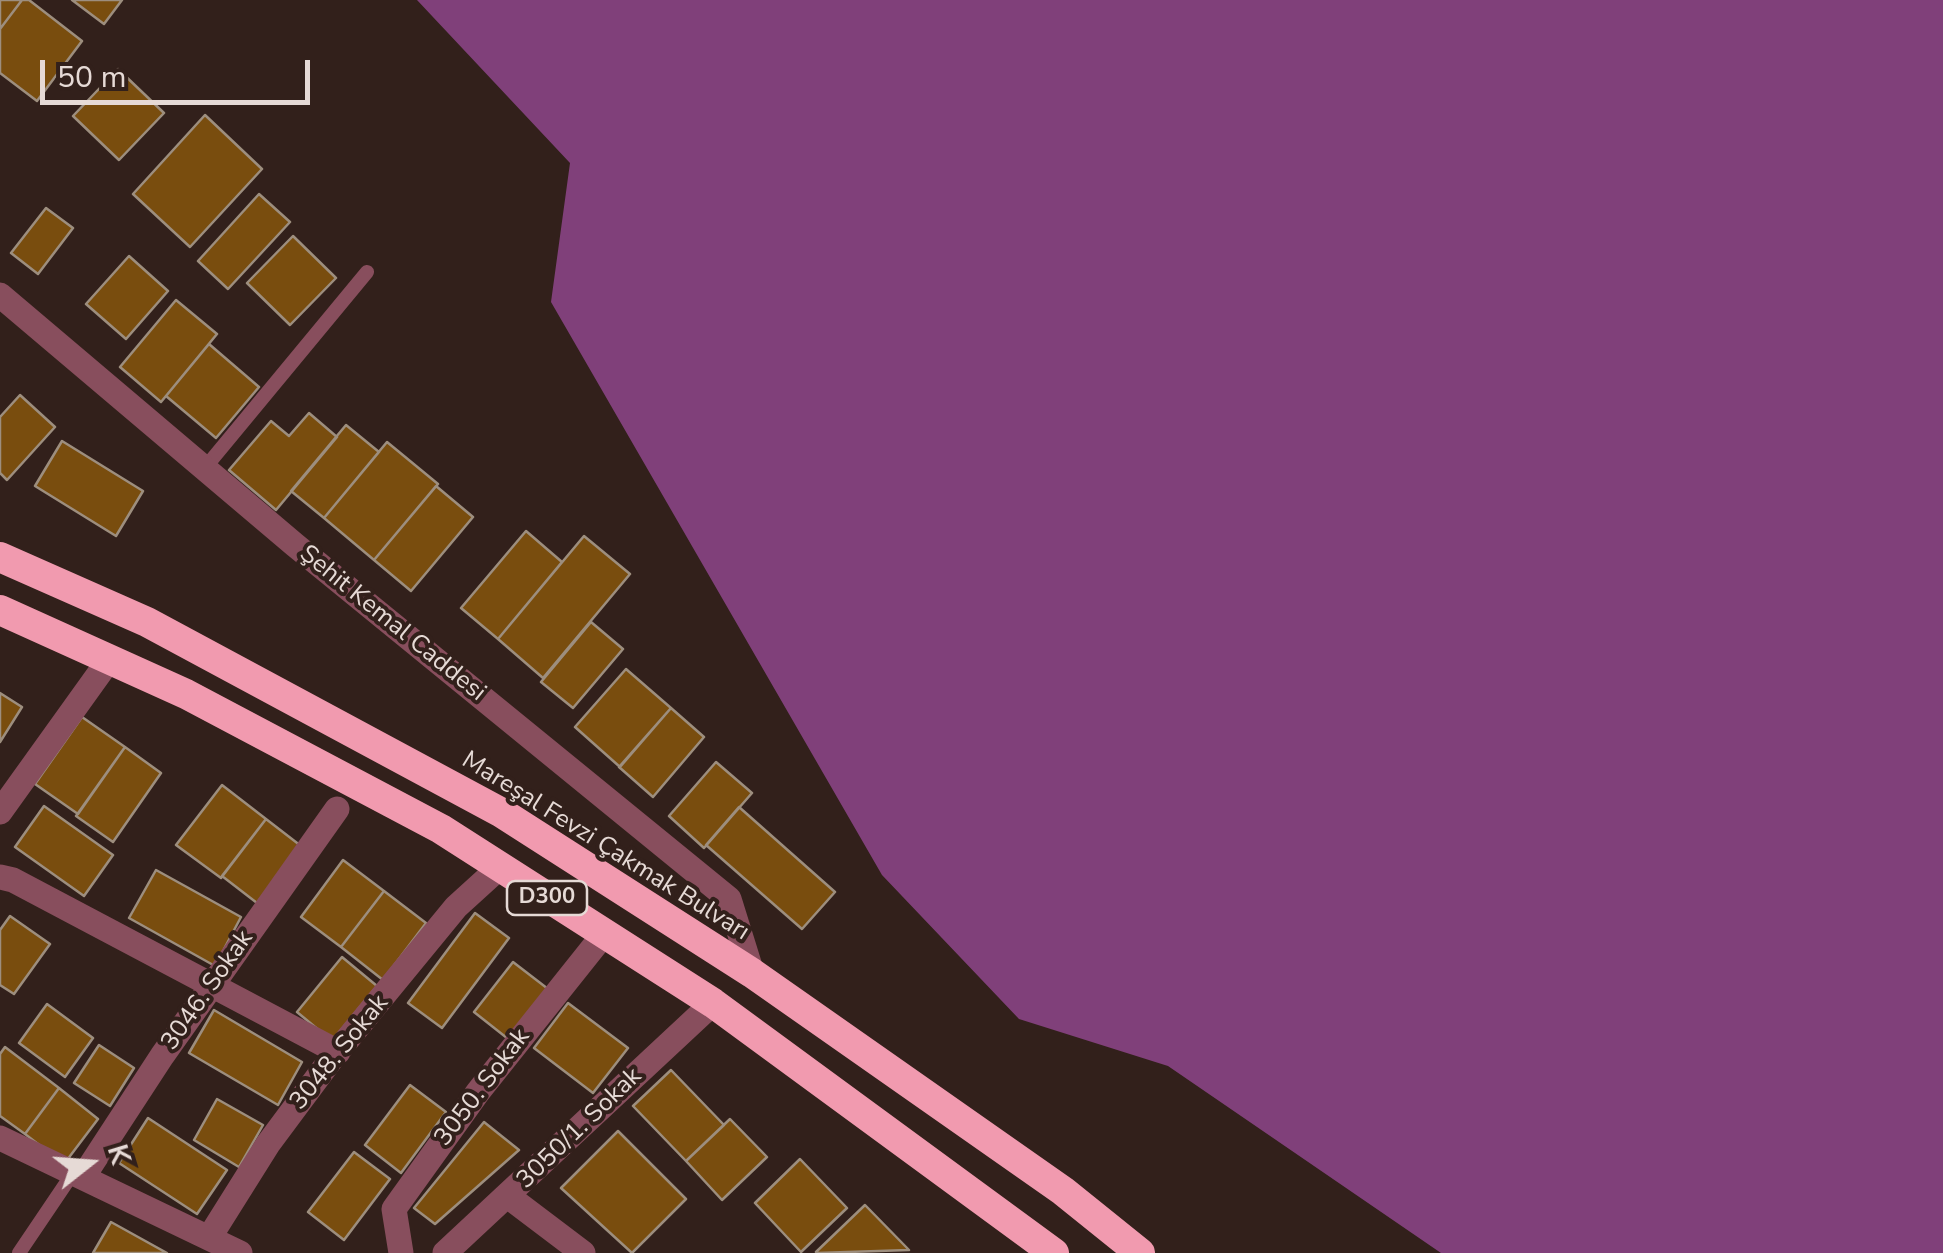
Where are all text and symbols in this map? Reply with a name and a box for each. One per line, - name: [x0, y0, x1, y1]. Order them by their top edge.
- scale bar: [45, 40, 315, 102]
- text: 50 m: [57, 57, 126, 98]
- street label: Şehit Kemal Caddesi: [293, 540, 491, 708]
- street label: Mareşal Fevzi Çakmak Bulvarı: [456, 746, 754, 948]
- road number: D300: [507, 881, 587, 915]
- street label: 3046. Sokak: [156, 925, 260, 1057]
- street label: 3048. Sokak: [284, 989, 396, 1117]
- street label: 3050. Sokak: [429, 1023, 537, 1153]
- street label: 3050/1. Sokak: [511, 1062, 649, 1196]
- north arrow: [40, 1113, 140, 1213]
- text: K: [98, 1140, 140, 1169]

